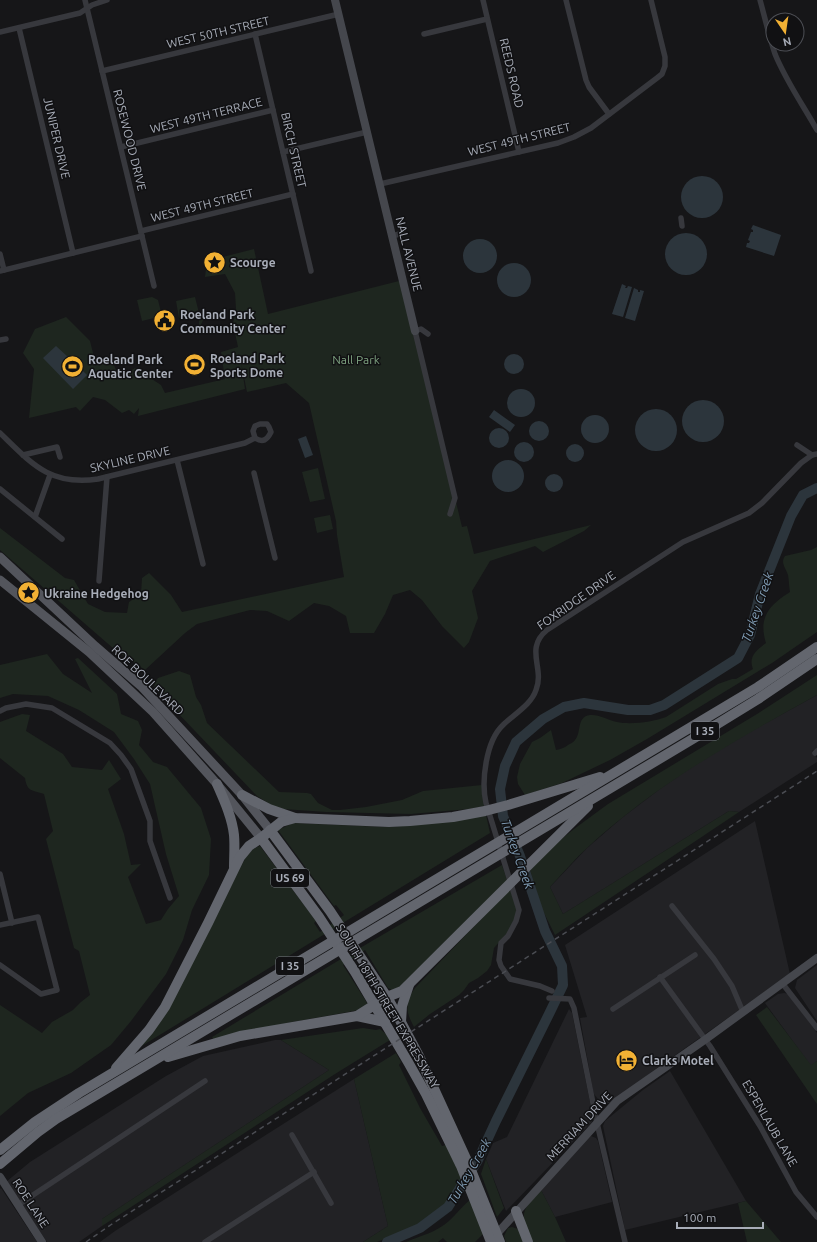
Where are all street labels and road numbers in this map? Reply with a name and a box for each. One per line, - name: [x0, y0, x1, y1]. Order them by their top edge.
- street label: WEST 50TH STREET: [165, 14, 271, 50]
- street label: REEDS ROAD: [498, 37, 526, 109]
- street label: ROSEWOOD DRIVE: [111, 88, 149, 192]
- street label: WEST 49TH TERRACE: [148, 95, 264, 135]
- street label: JUNIPER DRIVE: [41, 96, 73, 180]
- street label: BIRCH STREET: [279, 111, 309, 189]
- street label: WEST 49TH STREET: [466, 120, 572, 158]
- street label: WEST 49TH STREET: [149, 186, 255, 224]
- street label: NALL AVENUE: [393, 215, 425, 293]
- street label: SKYLINE DRIVE: [89, 443, 171, 474]
- street label: FOXRIDGE DRIVE: [534, 568, 618, 632]
- street label: ROE BOULEVARD: [109, 642, 187, 718]
- road number: I 35: [691, 722, 719, 740]
- road number: US 69: [271, 869, 309, 887]
- street label: SOUTH 18TH STREET EXPRESSWAY: [334, 922, 442, 1090]
- road number: I 35: [276, 957, 304, 975]
- street label: ESPENLAUB LANE: [740, 1077, 800, 1169]
- street label: MERRIAM DRIVE: [544, 1089, 614, 1163]
- street label: ROE LANE: [10, 1176, 52, 1230]

